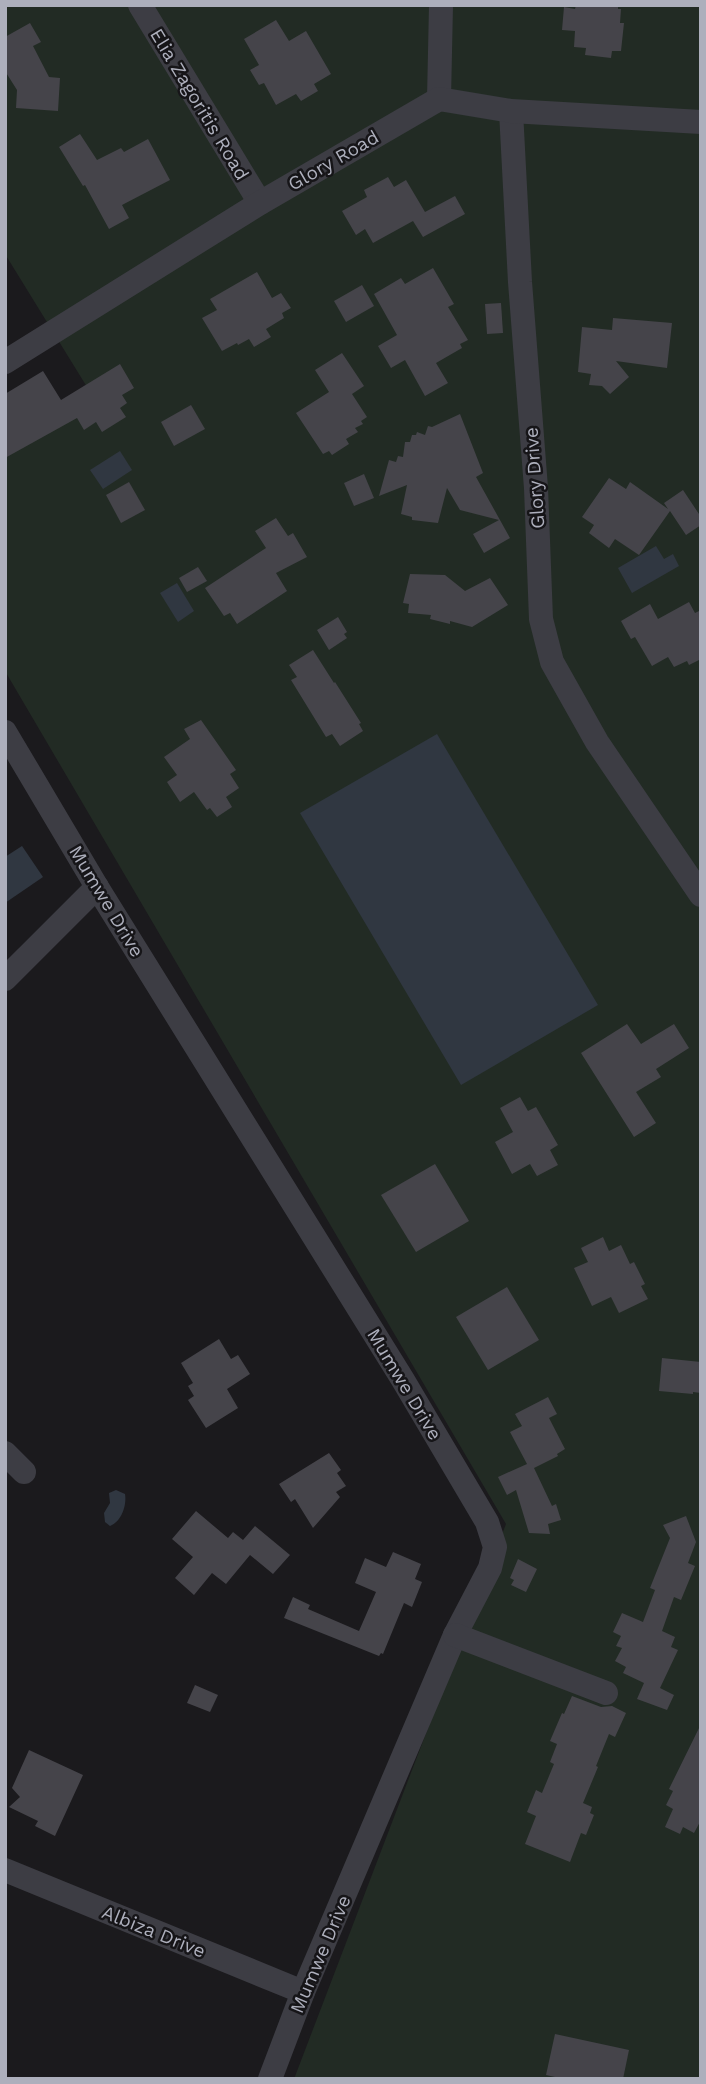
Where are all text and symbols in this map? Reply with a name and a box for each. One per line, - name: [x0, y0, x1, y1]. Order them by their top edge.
- street label: Elia Zagoritis Road: [145, 24, 254, 184]
- street label: Glory Road: [284, 125, 383, 196]
- street label: Glory Drive: [519, 426, 550, 530]
- street label: Mumwe Drive: [64, 841, 149, 961]
- street label: Mumwe Drive: [362, 1324, 447, 1444]
- street label: Mumwe Drive: [285, 1892, 356, 2017]
- street label: Albiza Drive: [99, 1900, 209, 1963]

